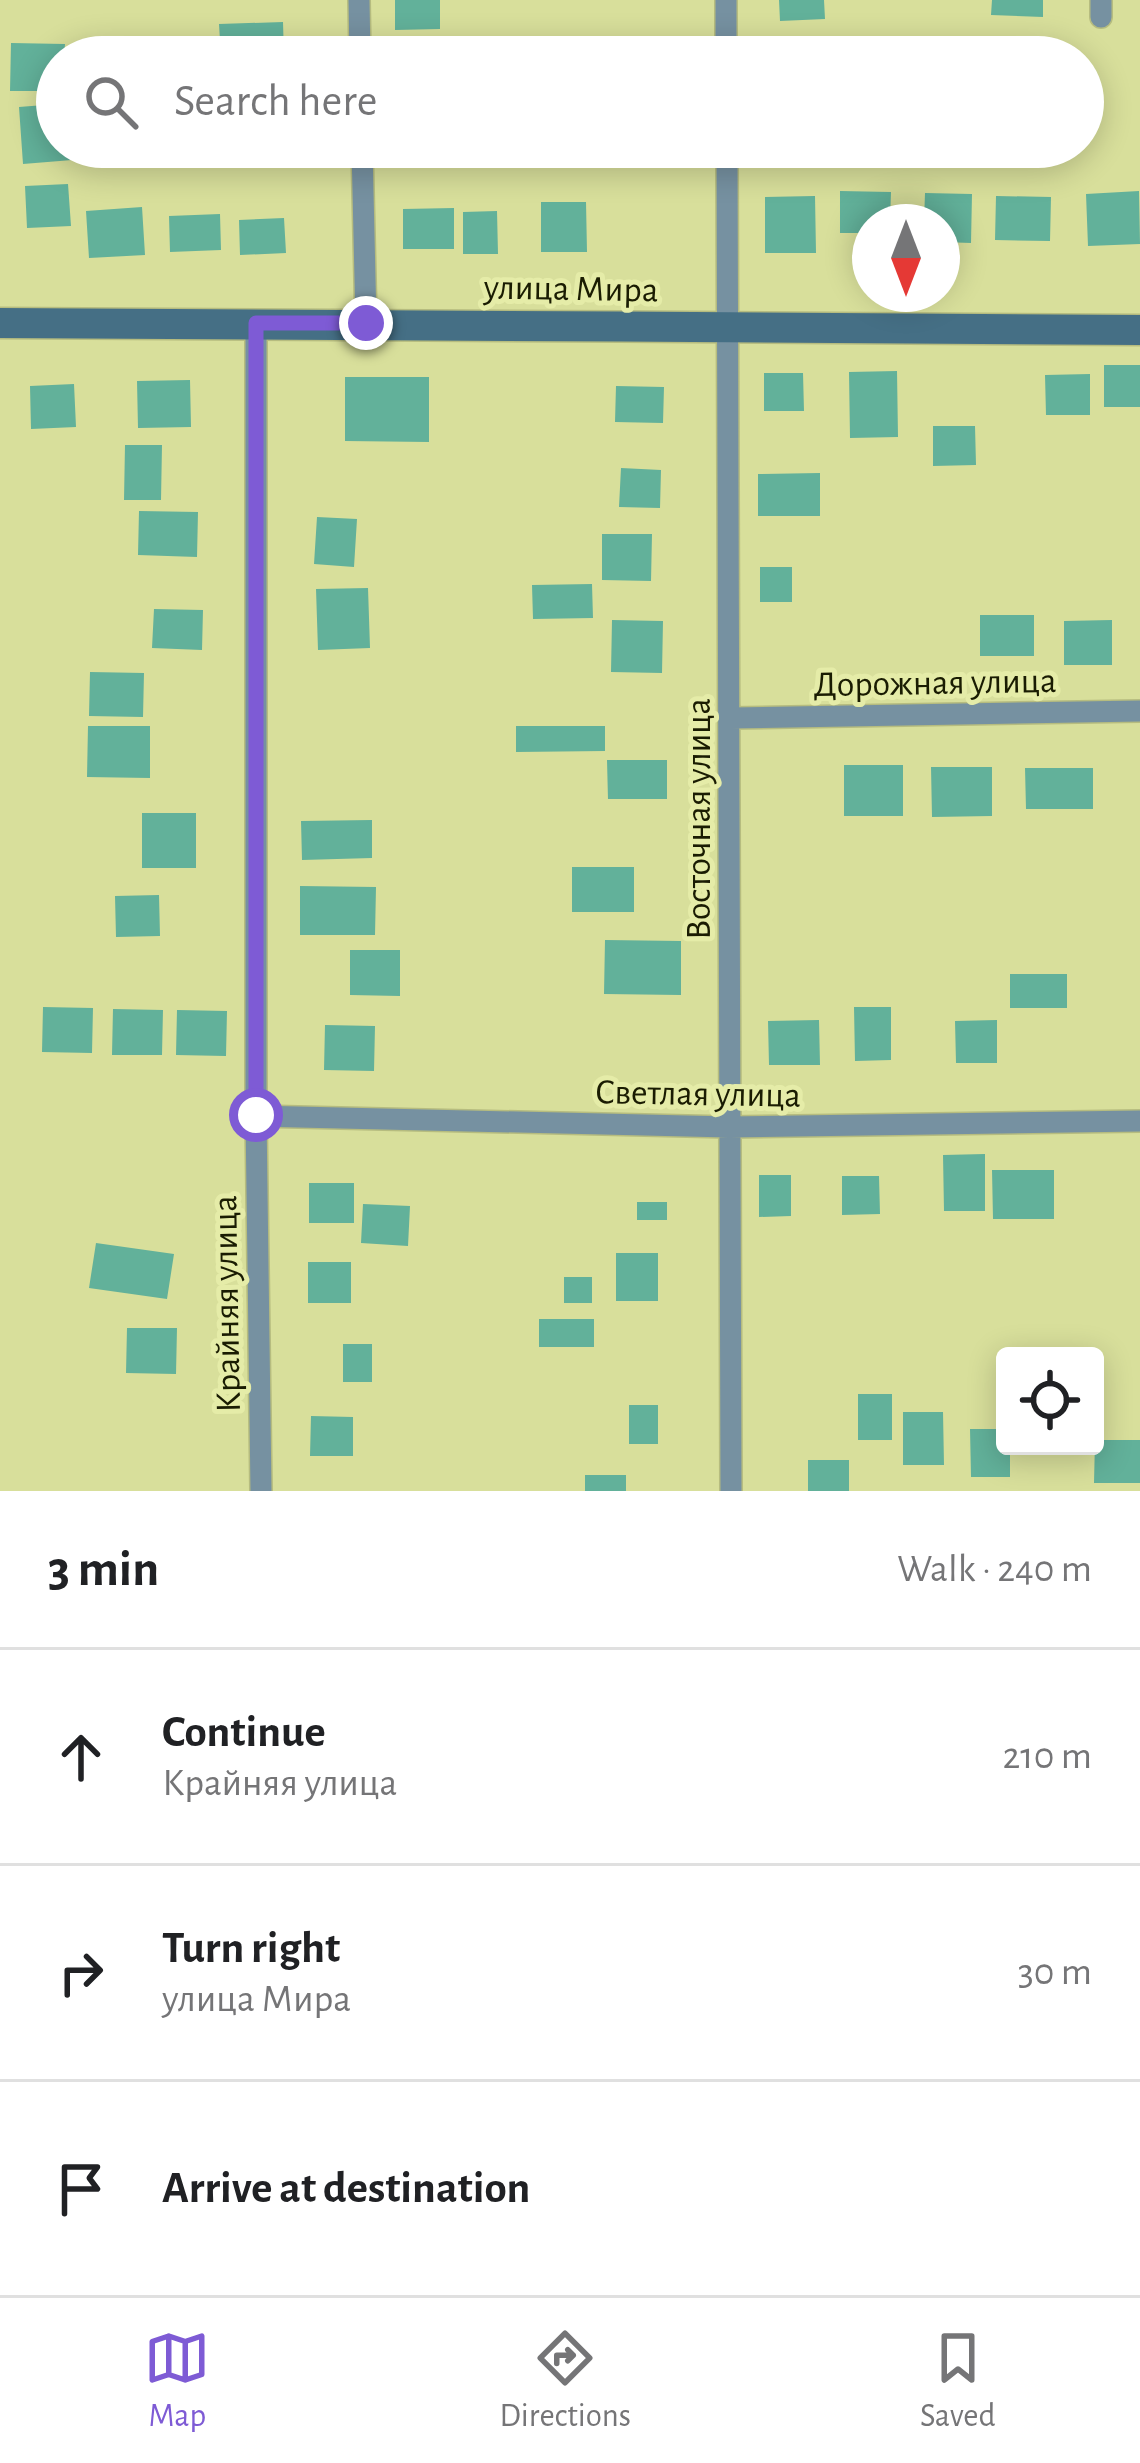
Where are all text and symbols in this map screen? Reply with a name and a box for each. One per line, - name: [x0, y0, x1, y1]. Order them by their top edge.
- search box: [36, 36, 1104, 168]
- icon: search: [78, 69, 144, 135]
- text: Search here: [174, 79, 377, 124]
- north arrow: [852, 204, 960, 312]
- street label: улица Мира: [482, 269, 659, 309]
- route end: [339, 296, 393, 350]
- street label: Дорожная улица: [813, 663, 1057, 703]
- street label: Восточная улица: [681, 698, 717, 940]
- street label: Светлая улица: [595, 1074, 801, 1114]
- route start: [229, 1088, 283, 1142]
- street label: Крайняя улица: [207, 1195, 247, 1413]
- map controls: [996, 1347, 1104, 1455]
- button: locate: [996, 1347, 1104, 1455]
- text: 3 min: [48, 1544, 159, 1595]
- text: Walk · 240 m: [897, 1550, 1092, 1589]
- text: Continue: [162, 1710, 326, 1755]
- icon: ahead: [48, 1724, 114, 1790]
- text: 210 m: [1003, 1737, 1092, 1776]
- text: Крайняя улица: [162, 1764, 397, 1803]
- text: Turn right: [162, 1926, 340, 1971]
- icon: right: [48, 1940, 114, 2006]
- text: 30 m: [1018, 1953, 1092, 1992]
- text: улица Мира: [162, 1980, 351, 2019]
- icon: arrive: [48, 2156, 114, 2222]
- text: Arrive at destination: [162, 2166, 530, 2211]
- tab: Map: [144, 2325, 210, 2437]
- tab: Directions: [499, 2325, 631, 2437]
- tab: Saved: [920, 2325, 995, 2437]

